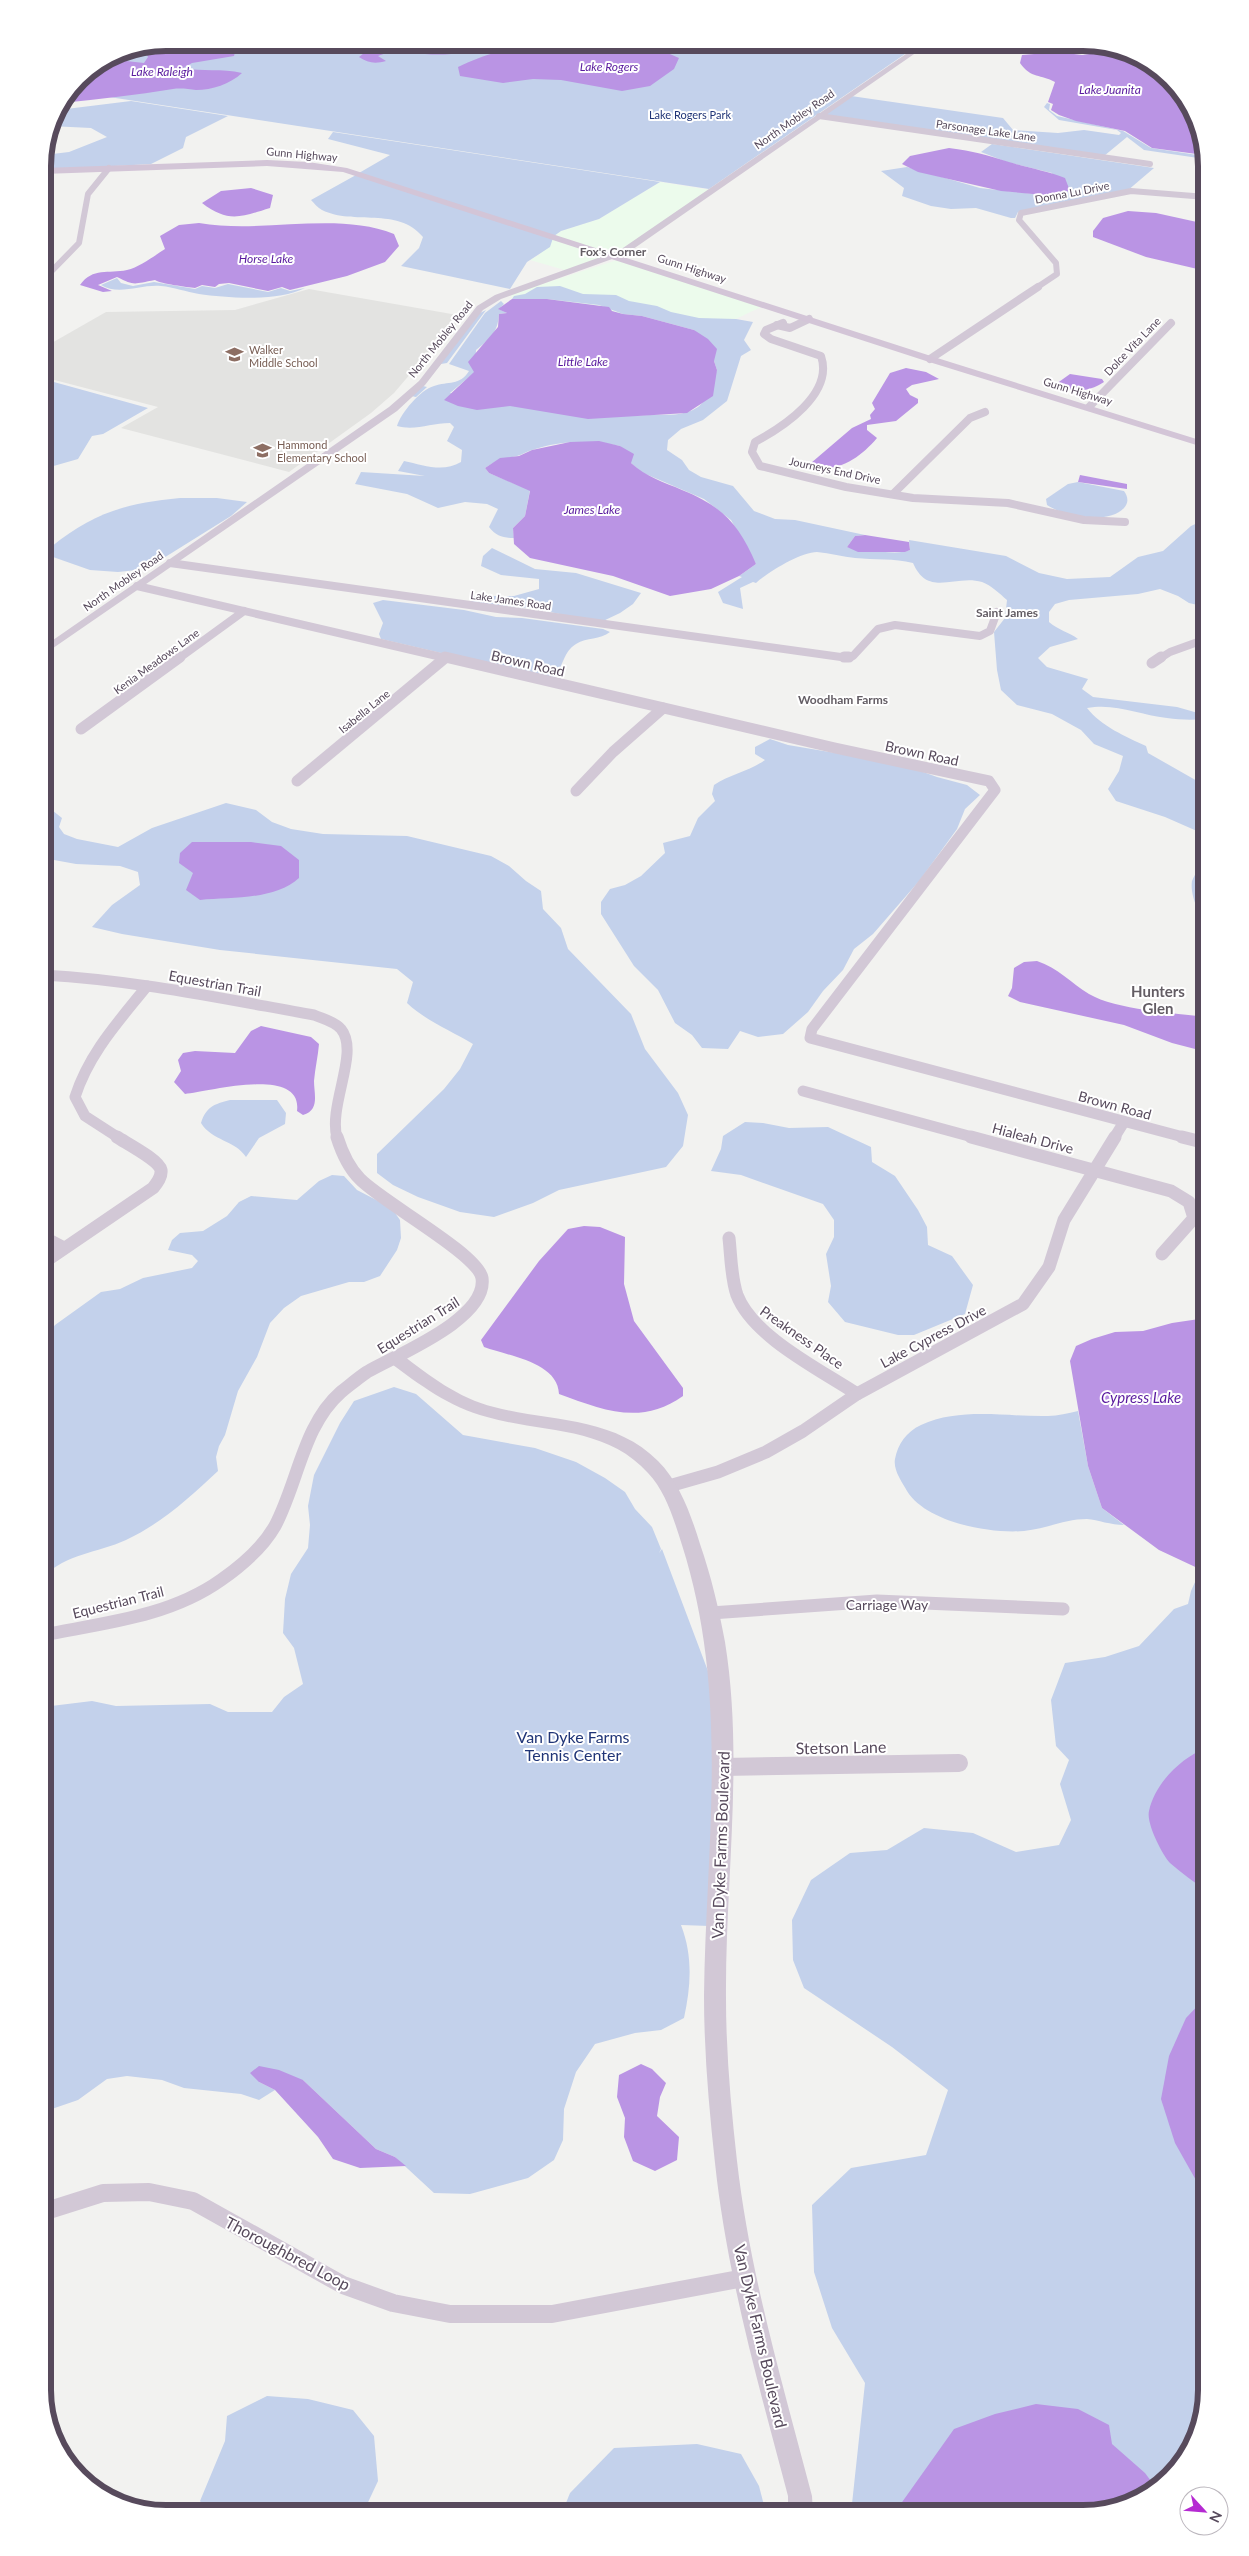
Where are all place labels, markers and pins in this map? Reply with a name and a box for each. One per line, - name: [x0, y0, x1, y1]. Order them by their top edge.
- place label: Walker Middle School: [249, 343, 318, 369]
- school or university icon: Walker Middle School: [225, 345, 245, 365]
- place label: Hammond Elementary School: [277, 438, 367, 464]
- school or university icon: Hammond Elementary School: [253, 440, 273, 460]

